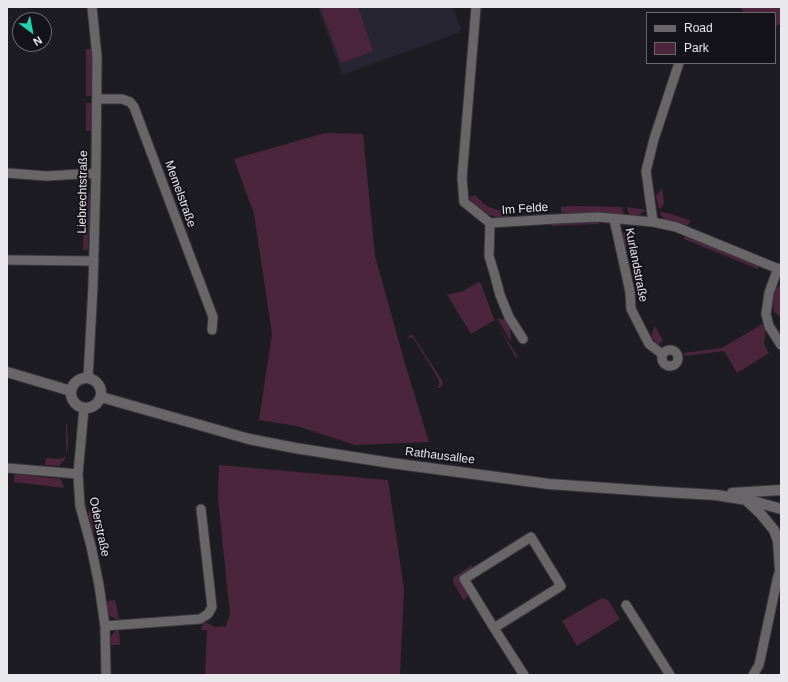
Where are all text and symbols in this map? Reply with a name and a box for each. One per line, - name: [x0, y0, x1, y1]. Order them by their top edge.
- north arrow: [12, 12, 52, 52]
- legend: [646, 12, 776, 64]
- text: Road: [684, 21, 713, 35]
- text: N: [31, 34, 44, 49]
- text: Park: [684, 41, 709, 55]
- street label: Liebrechtstraße: [75, 150, 91, 234]
- street label: Memelstraße: [161, 159, 199, 229]
- street label: Im Felde: [501, 200, 549, 218]
- street label: Kurlandstraße: [622, 227, 650, 303]
- street label: Rathausallee: [404, 445, 476, 467]
- street label: Oderstraße: [86, 496, 112, 558]

